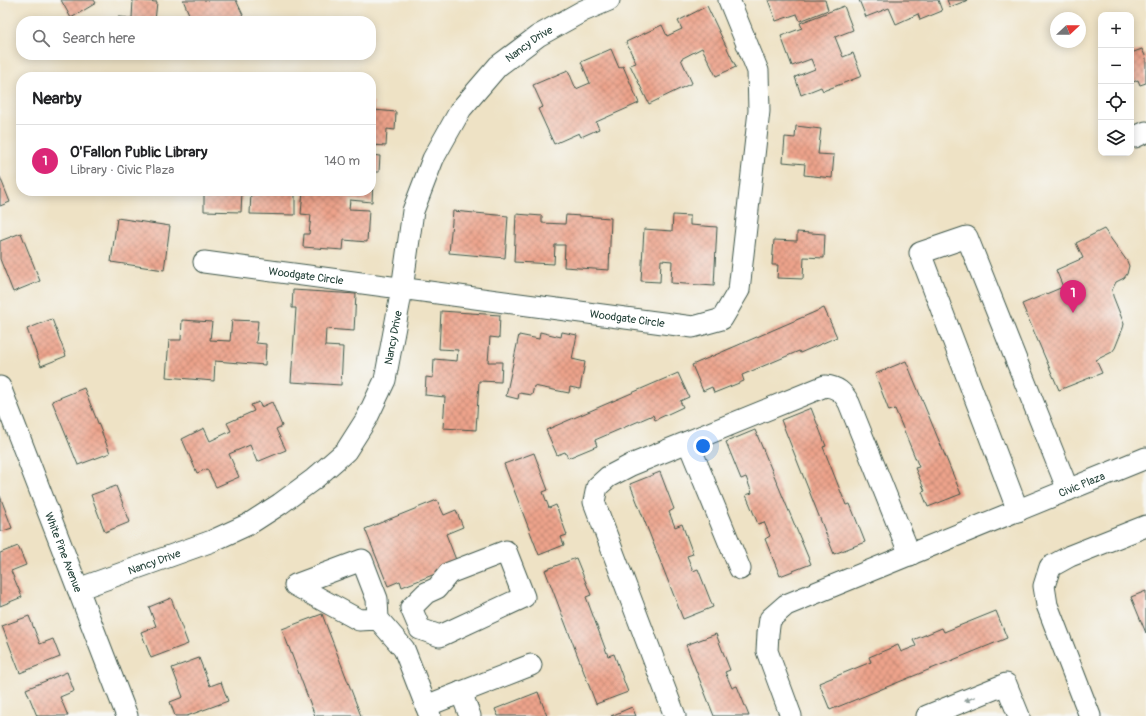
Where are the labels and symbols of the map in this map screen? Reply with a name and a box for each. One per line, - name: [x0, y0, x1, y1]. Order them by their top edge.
- north arrow: [1050, 12, 1086, 48]
- street label: Nancy Drive: [503, 23, 555, 65]
- street label: Woodgate Circle: [268, 265, 345, 288]
- pin: 1: [1060, 280, 1086, 313]
- street label: Woodgate Circle: [589, 307, 666, 330]
- street label: Nancy Drive: [382, 309, 405, 366]
- your location: [693, 436, 713, 456]
- street label: Civic Plaza: [1057, 470, 1107, 500]
- street label: White Pine Avenue: [42, 510, 85, 595]
- street label: Nancy Drive: [126, 547, 183, 577]
- one-way arrow: [964, 696, 976, 702]

